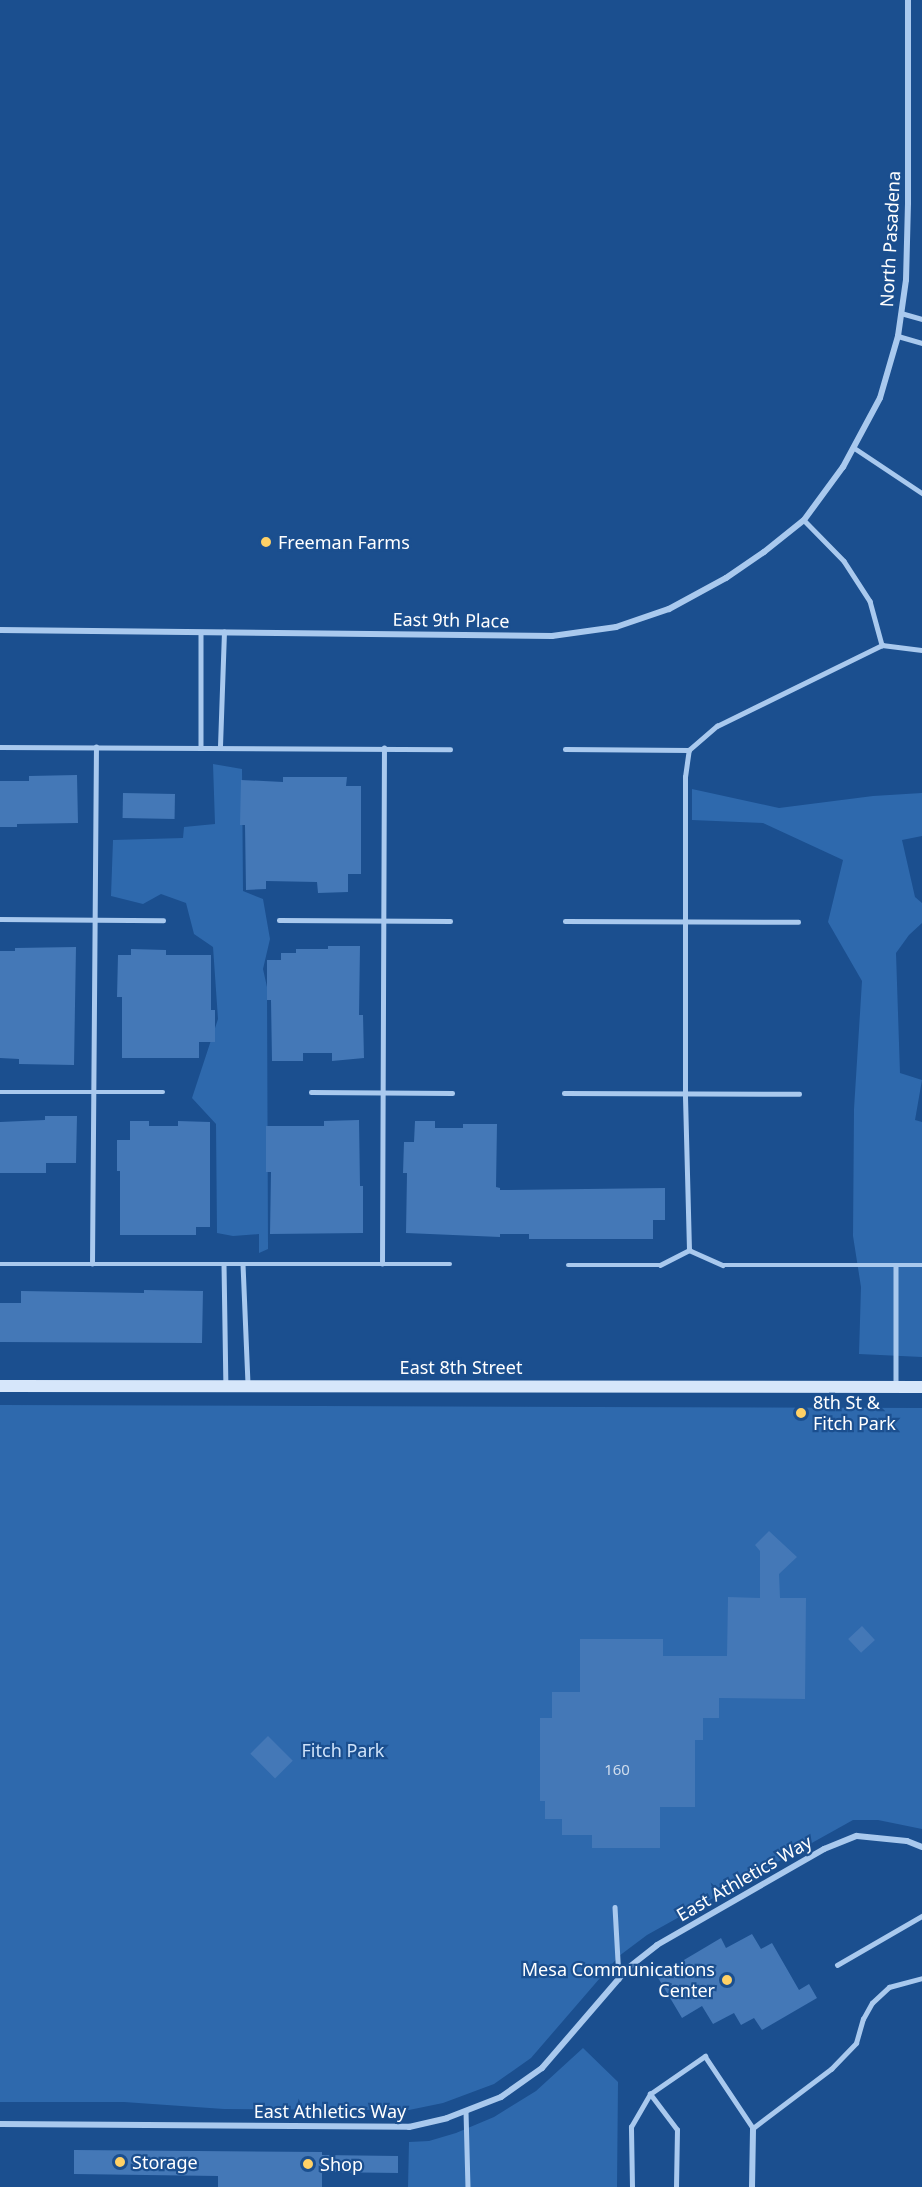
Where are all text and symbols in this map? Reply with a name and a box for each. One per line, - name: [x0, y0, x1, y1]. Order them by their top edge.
- street label: North Pasadena: [876, 170, 904, 308]
- place label: Freeman Farms: [278, 531, 410, 553]
- marker: Freeman Farms: [259, 535, 273, 549]
- street label: East 9th Place: [392, 608, 510, 632]
- street label: East 8th Street: [400, 1356, 522, 1378]
- place label: 8th St & Fitch Park: [813, 1392, 896, 1434]
- marker: 8th St & Fitch Park: [794, 1406, 808, 1420]
- park label: Fitch Park: [302, 1739, 384, 1761]
- house number: 160: [604, 1761, 630, 1779]
- street label: East Athletics Way: [673, 1831, 815, 1925]
- place label: Mesa Communications Center: [522, 1959, 715, 2002]
- marker: Mesa Communications Center: [720, 1973, 734, 1987]
- street label: East Athletics Way: [254, 2100, 406, 2122]
- place label: Storage: [132, 2151, 198, 2173]
- place label: Shop: [320, 2153, 363, 2175]
- marker: Storage: [113, 2155, 127, 2169]
- marker: Shop: [301, 2157, 315, 2171]

